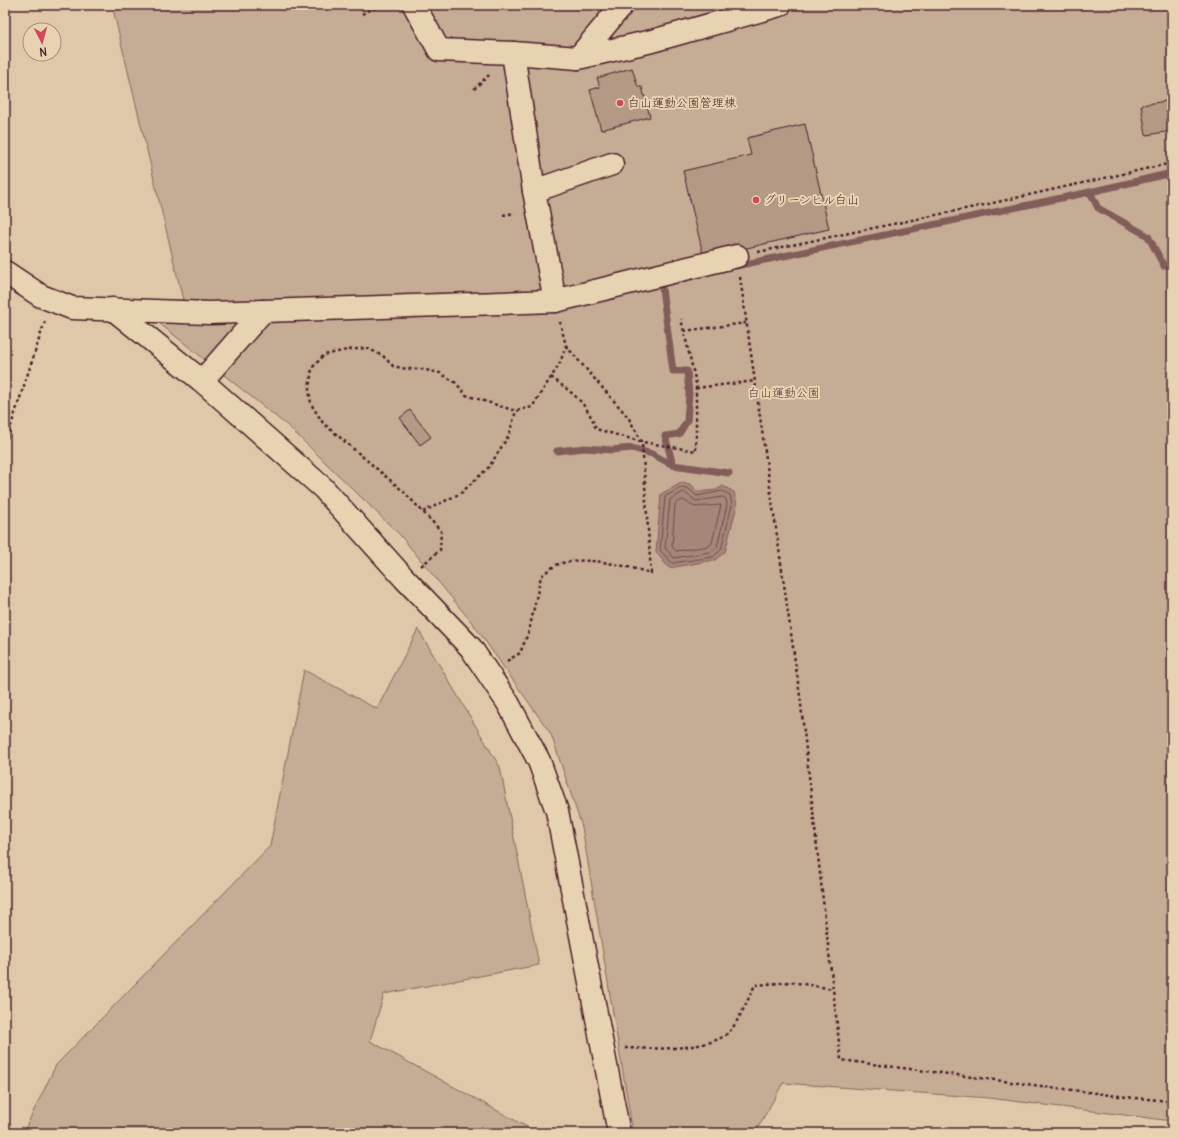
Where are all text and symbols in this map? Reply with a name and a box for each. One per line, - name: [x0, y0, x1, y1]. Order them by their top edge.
- north arrow: [22, 22, 62, 62]
- text: N: [39, 45, 48, 59]
- place label: 白山運動公園管理棟: [628, 95, 736, 110]
- marker: 白山運動公園管理棟: [615, 98, 625, 108]
- place label: グリーンヒル白山: [764, 192, 859, 207]
- marker: グリーンヒル白山: [751, 195, 761, 205]
- park label: 白山運動公園: [748, 385, 820, 400]

